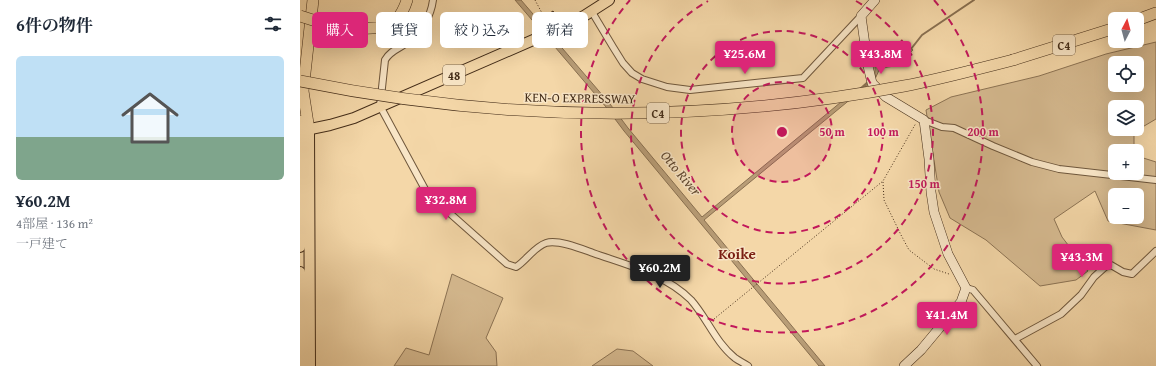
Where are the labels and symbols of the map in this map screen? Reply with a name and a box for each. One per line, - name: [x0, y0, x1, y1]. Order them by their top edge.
- north arrow: [1108, 12, 1144, 48]
- road number: C4: [1053, 35, 1075, 55]
- pin: ¥25.6M: [712, 41, 778, 75]
- pin: ¥43.8M: [848, 41, 914, 75]
- road number: 48: [443, 65, 465, 85]
- street label: KEN-O EXPRESSWAY: [524, 88, 636, 108]
- road number: C4: [647, 103, 669, 123]
- text: 50 m: [819, 123, 845, 140]
- text: 100 m: [867, 123, 900, 140]
- text: 200 m: [967, 123, 1000, 140]
- centre of rings: [775, 125, 789, 139]
- water label: Otto River: [656, 146, 706, 201]
- text: 150 m: [908, 175, 941, 192]
- pin: ¥32.8M: [413, 187, 479, 221]
- district label: Koike: [718, 243, 756, 264]
- pin: ¥43.3M: [1049, 244, 1115, 278]
- pin: ¥60.2M: [627, 255, 693, 289]
- pin: ¥41.4M: [914, 302, 980, 336]

